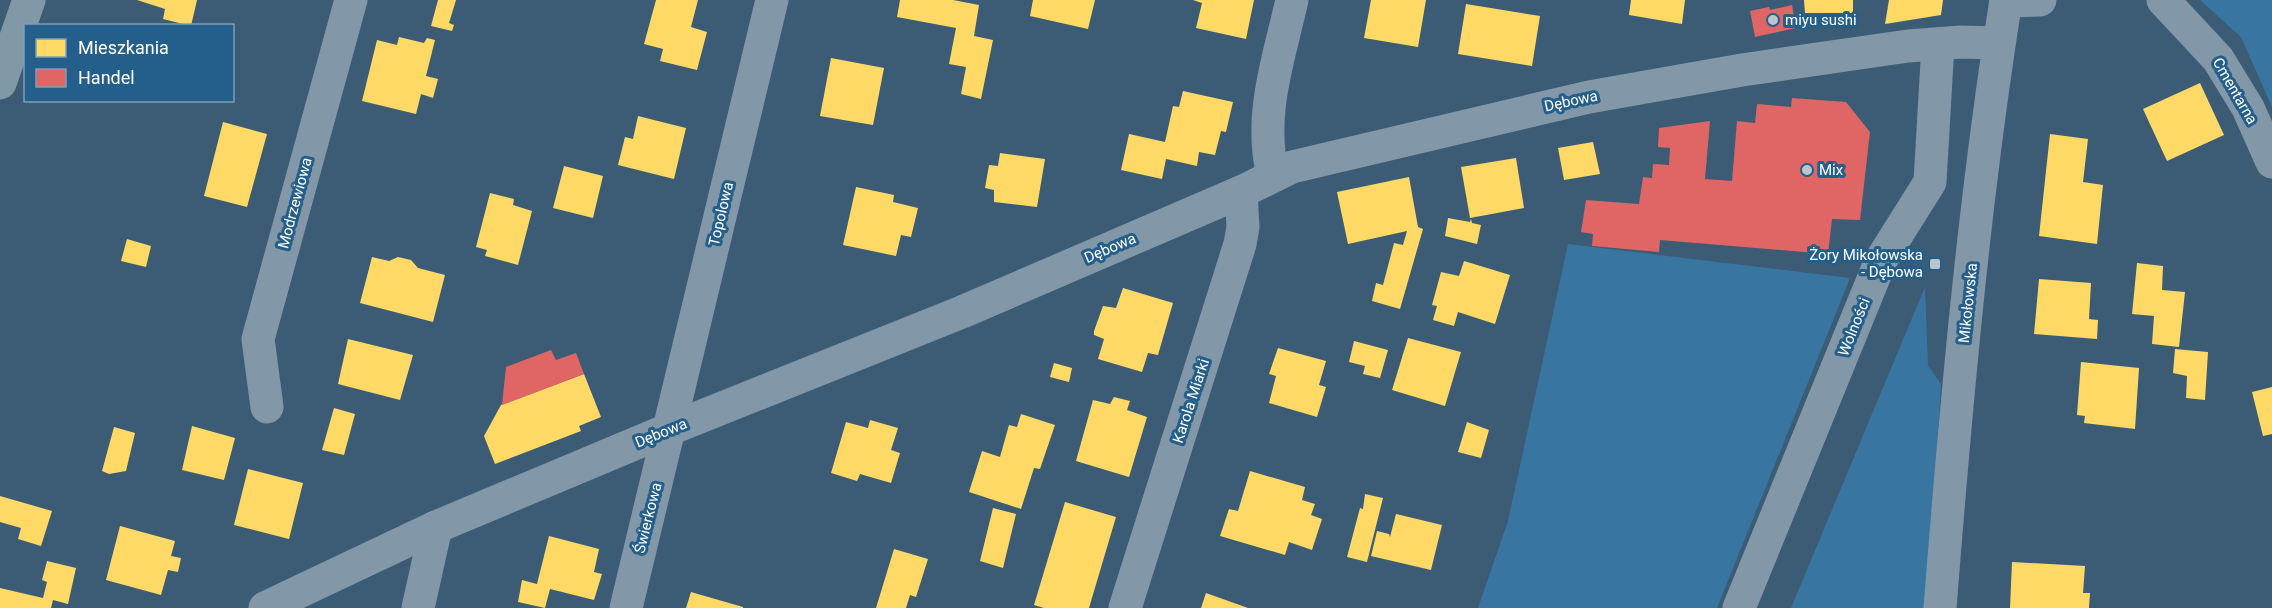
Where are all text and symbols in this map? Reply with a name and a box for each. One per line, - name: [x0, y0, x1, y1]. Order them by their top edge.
- place label: miyu sushi: [1785, 11, 1857, 29]
- marker: miyu sushi: [1766, 13, 1780, 27]
- legend: [24, 24, 234, 102]
- text: Mieszkania: [78, 37, 169, 58]
- street label: Cmentarna: [2209, 55, 2261, 127]
- text: Handel: [78, 67, 135, 88]
- street label: Dębowa: [1543, 87, 1599, 115]
- street label: Modrzewiowa: [274, 156, 316, 250]
- place label: Mix: [1819, 161, 1844, 179]
- marker: Mix: [1800, 163, 1814, 177]
- street label: Topolowa: [705, 180, 737, 248]
- street label: Dębowa: [1082, 229, 1138, 267]
- place label: Żory Mikołowska - Dębowa: [1809, 246, 1923, 281]
- marker: Żory Mikołowska - Dębowa: [1928, 257, 1942, 271]
- street label: Mikołowska: [1955, 262, 1981, 344]
- street label: Wolności: [1834, 295, 1874, 359]
- street label: Karola Miarki: [1169, 356, 1213, 446]
- street label: Dębowa: [632, 414, 690, 452]
- street label: Świerkowa: [631, 481, 665, 555]

